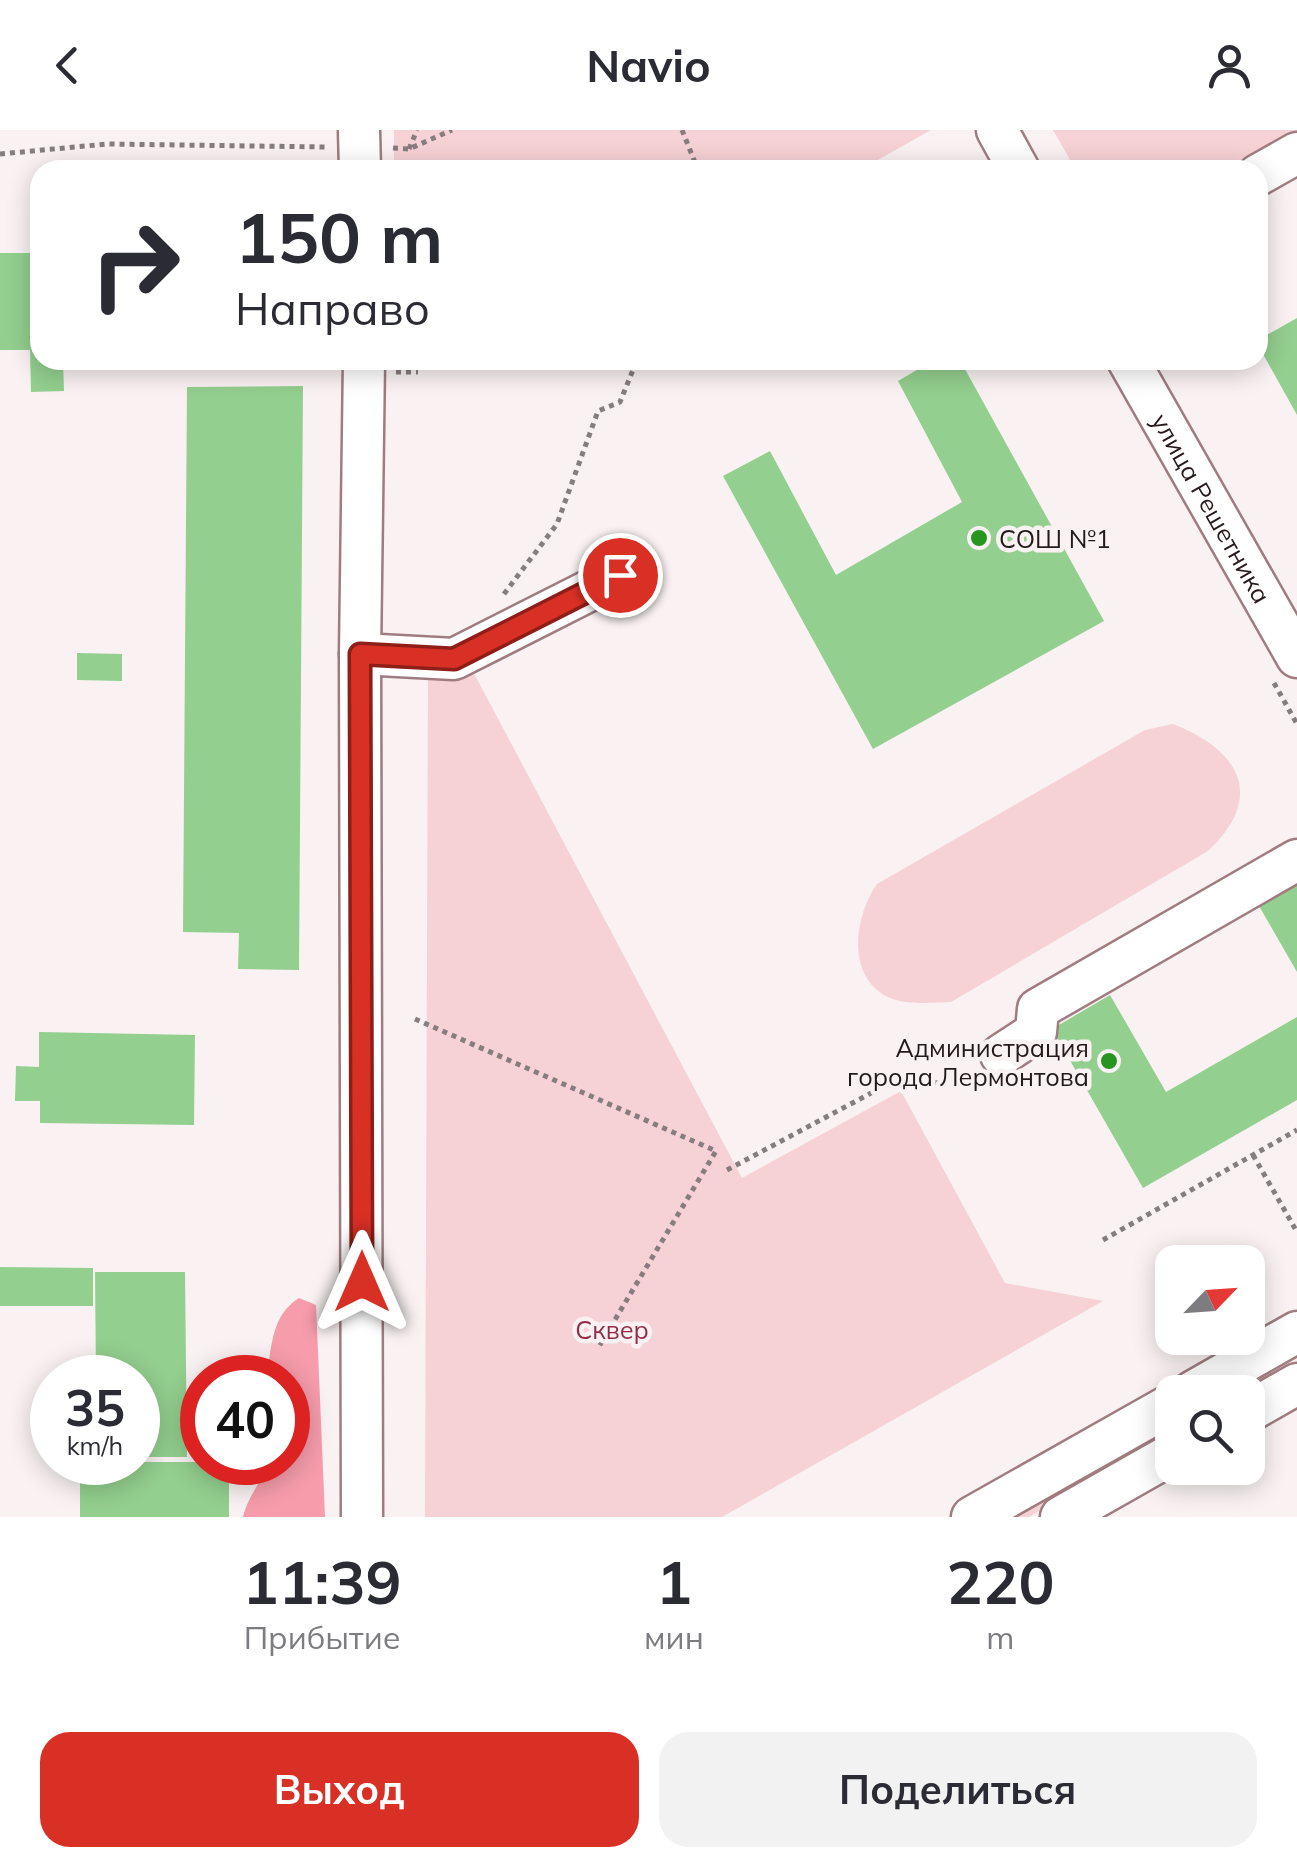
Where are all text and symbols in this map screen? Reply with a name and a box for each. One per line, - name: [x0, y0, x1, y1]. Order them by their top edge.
- text: Navio: [586, 37, 711, 93]
- icon: back: [40, 38, 95, 93]
- icon: person: [1202, 38, 1257, 93]
- text: 150 m: [235, 193, 443, 281]
- icon: right: [70, 200, 200, 330]
- text: Направо: [235, 280, 430, 336]
- street label: улица Решетника: [1146, 407, 1278, 608]
- place label: СОШ №1: [999, 523, 1111, 554]
- marker: СОШ №1: [968, 527, 990, 549]
- pin: [578, 533, 663, 618]
- icon: arrive: [593, 548, 648, 603]
- place label: Администрация города Лермонтова: [847, 1032, 1089, 1092]
- marker: Администрация города Лермонтова: [1098, 1050, 1120, 1072]
- position arrow: [310, 1230, 414, 1334]
- north arrow: [1155, 1245, 1265, 1355]
- map controls: [1155, 1245, 1265, 1485]
- park label: Сквер: [575, 1314, 649, 1345]
- speed limit sign: 40: [180, 1355, 310, 1485]
- button: search: [1155, 1375, 1265, 1485]
- text: 35: [65, 1376, 125, 1439]
- text: km/h: [67, 1430, 123, 1461]
- text: 11:39: [243, 1544, 401, 1619]
- text: 1: [656, 1544, 692, 1619]
- text: 220: [946, 1544, 1054, 1619]
- text: Прибытие: [244, 1617, 400, 1657]
- text: мин: [644, 1617, 704, 1657]
- text: m: [986, 1617, 1014, 1657]
- button: Выход: [40, 1732, 639, 1847]
- button: Поделиться: [659, 1732, 1257, 1847]

